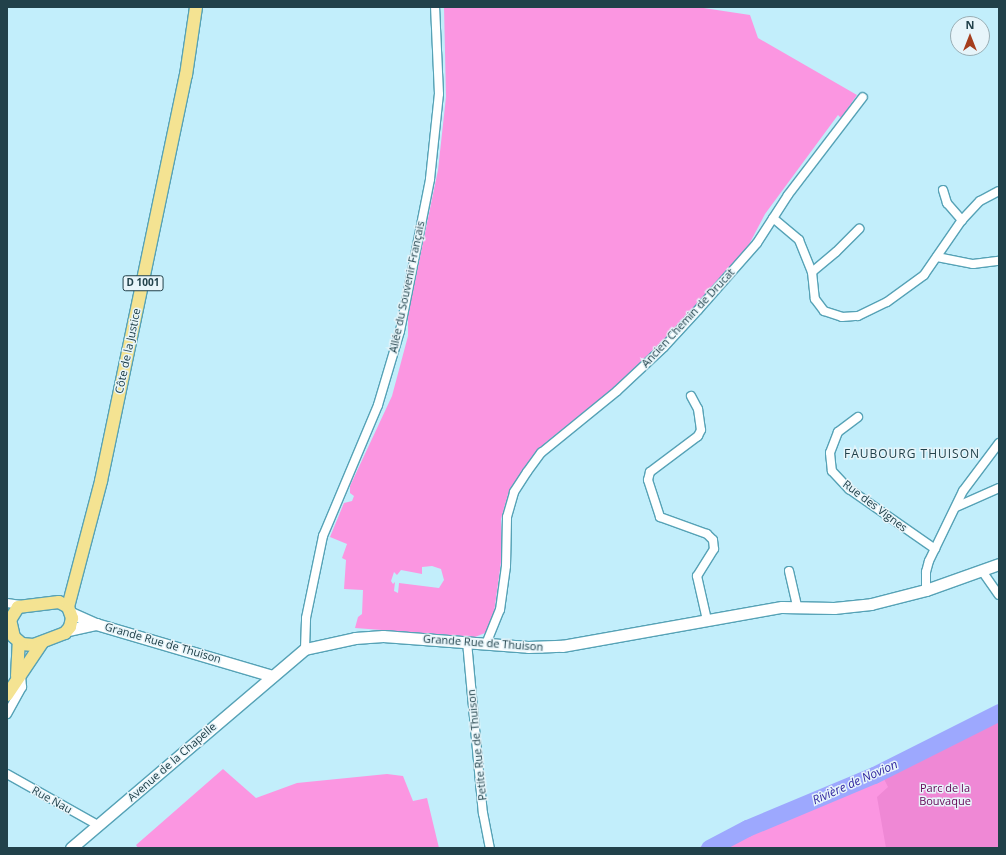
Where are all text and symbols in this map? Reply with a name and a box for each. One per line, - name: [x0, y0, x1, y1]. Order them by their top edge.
- north arrow: [950, 16, 990, 56]
- text: N: [966, 17, 974, 32]
- street label: Allée du Souvenir Français: [387, 220, 427, 354]
- street label: Ancien Chemin de Drucat: [639, 266, 737, 370]
- road number: D 1001: [122, 275, 164, 291]
- street label: Côte de la Justice: [112, 307, 144, 395]
- district label: FAUBOURG THUISON: [844, 447, 980, 461]
- street label: Rue des Vignes: [840, 478, 910, 534]
- street label: Grande Rue de Thuison: [103, 620, 223, 666]
- street label: Grande Rue de Thuison: [422, 632, 544, 654]
- street label: Petite Rue de Thuison: [465, 689, 489, 801]
- street label: Avenue de la Chapelle: [125, 720, 219, 804]
- water label: Rivière de Novion: [810, 757, 900, 807]
- park label: Parc de la Bouvaque: [919, 782, 971, 808]
- street label: Rue Nau: [30, 784, 74, 816]

